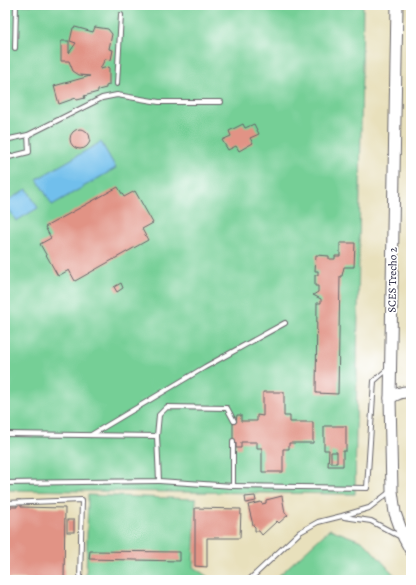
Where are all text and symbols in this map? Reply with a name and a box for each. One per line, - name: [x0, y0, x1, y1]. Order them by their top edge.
- street label: SCES Trecho 2: [384, 247, 401, 313]

